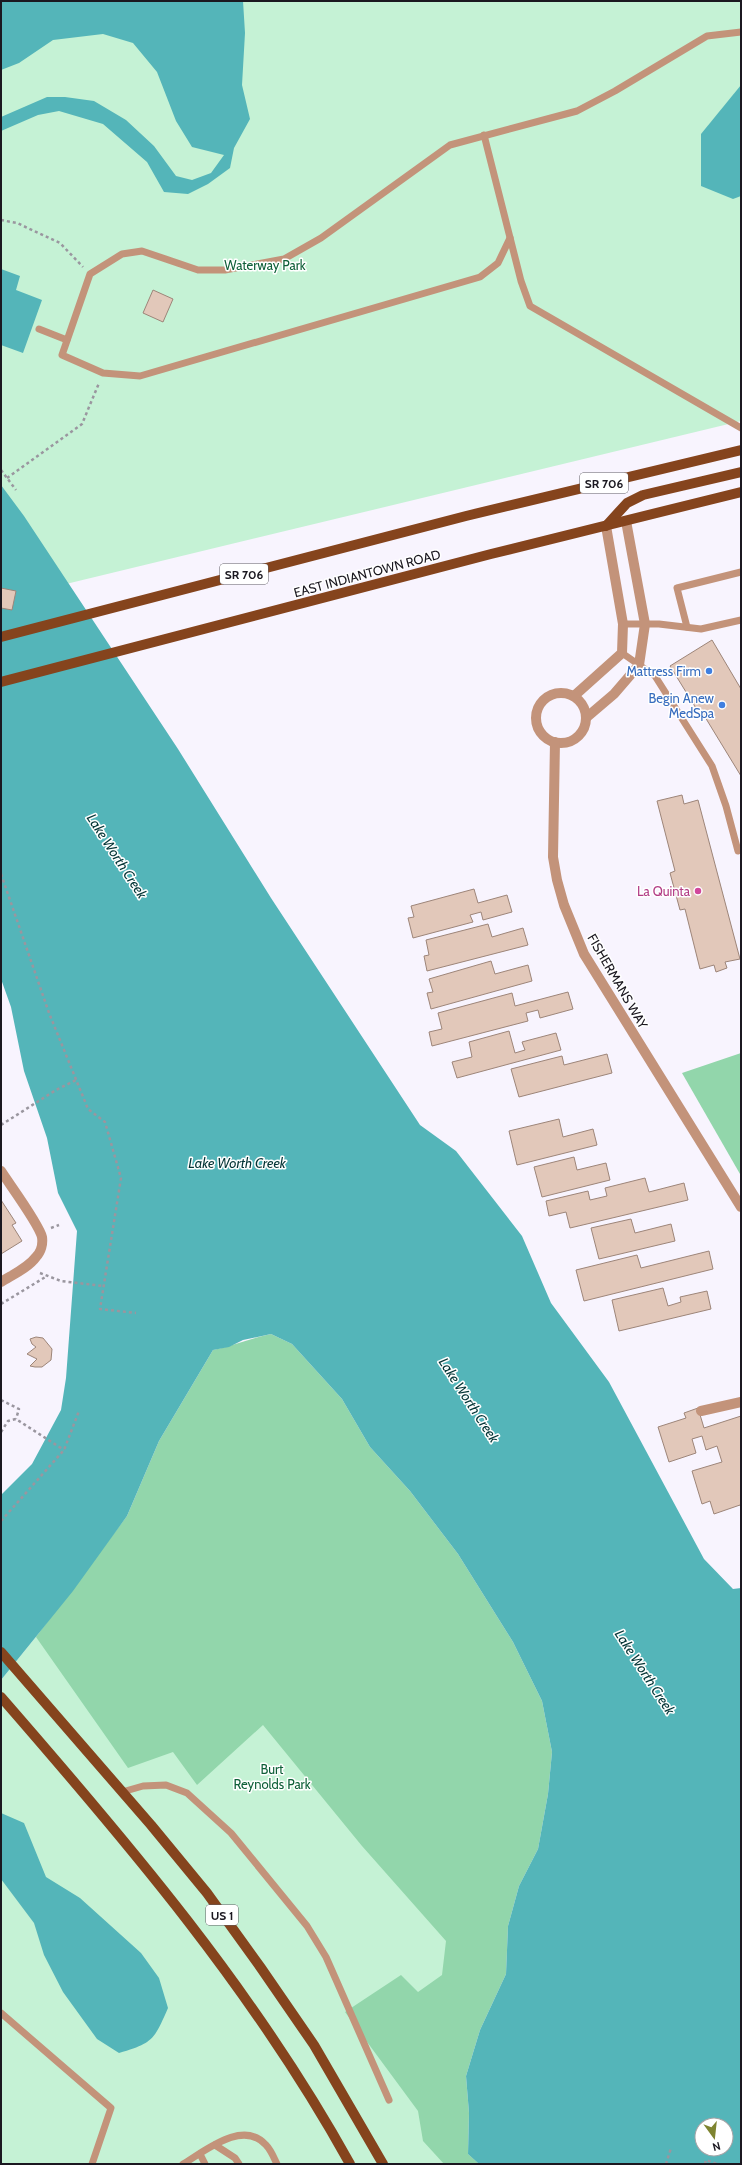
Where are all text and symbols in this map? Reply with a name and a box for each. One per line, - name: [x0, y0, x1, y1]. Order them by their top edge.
- park label: Waterway Park: [224, 257, 306, 273]
- road number: SR 706: [580, 473, 628, 493]
- street label: EAST INDIANTOWN ROAD: [292, 546, 442, 600]
- road number: SR 706: [220, 564, 268, 584]
- place label: Mattress Firm: [626, 663, 701, 679]
- marker: Mattress Firm: [704, 666, 714, 676]
- place label: Begin Anew MedSpa: [649, 690, 715, 721]
- marker: Begin Anew MedSpa: [717, 700, 727, 710]
- water label: Lake Worth Creek: [83, 810, 152, 903]
- place label: La Quinta: [637, 883, 691, 899]
- marker: La Quinta: [693, 886, 703, 896]
- street label: FISHERMANS WAY: [584, 931, 652, 1032]
- water label: Lake Worth Creek: [188, 1154, 287, 1172]
- water label: Lake Worth Creek: [435, 1354, 504, 1447]
- water label: Lake Worth Creek: [611, 1626, 680, 1719]
- park label: Burt Reynolds Park: [233, 1761, 311, 1792]
- road number: US 1: [206, 1905, 238, 1925]
- north arrow: [694, 2117, 734, 2157]
- text: N: [711, 2139, 722, 2154]

